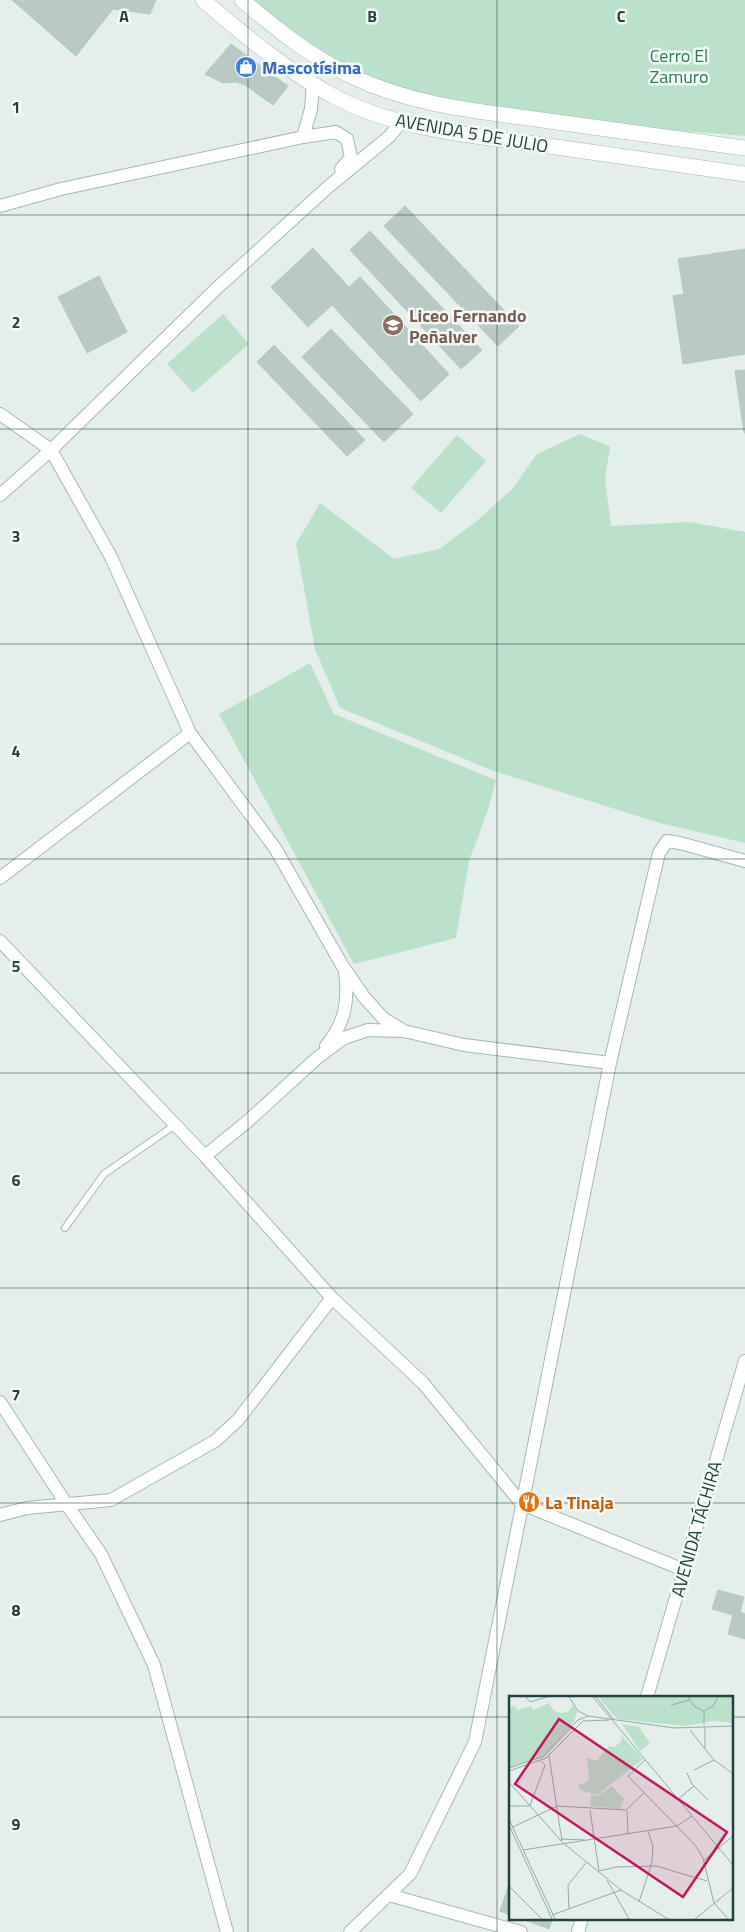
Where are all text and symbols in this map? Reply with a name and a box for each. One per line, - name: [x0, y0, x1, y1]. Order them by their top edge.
- text: A: [119, 4, 129, 28]
- text: B: [367, 4, 377, 28]
- text: C: [617, 4, 626, 28]
- park label: Cerro El Zamuro: [650, 42, 708, 90]
- place label: Mascotísima: [262, 54, 361, 81]
- shop icon: Mascotísima: [234, 55, 258, 79]
- text: 1: [12, 95, 20, 119]
- street label: AVENIDA 5 DE JULIO: [394, 106, 550, 160]
- place label: Liceo Fernando Peñalver: [409, 302, 527, 350]
- text: 2: [12, 310, 20, 334]
- school or university icon: Liceo Fernando Peñalver: [381, 313, 405, 337]
- text: 3: [12, 524, 20, 548]
- text: 4: [12, 739, 21, 763]
- text: 5: [12, 954, 21, 978]
- text: 6: [12, 1168, 21, 1192]
- text: 7: [12, 1383, 20, 1407]
- street label: AVENIDA TÁCHIRA: [664, 1457, 728, 1600]
- place label: La Tinaja: [545, 1489, 614, 1516]
- restaurant icon: La Tinaja: [517, 1490, 541, 1514]
- text: 8: [12, 1598, 21, 1622]
- inset map: [509, 1696, 732, 1920]
- text: 9: [12, 1812, 21, 1836]

